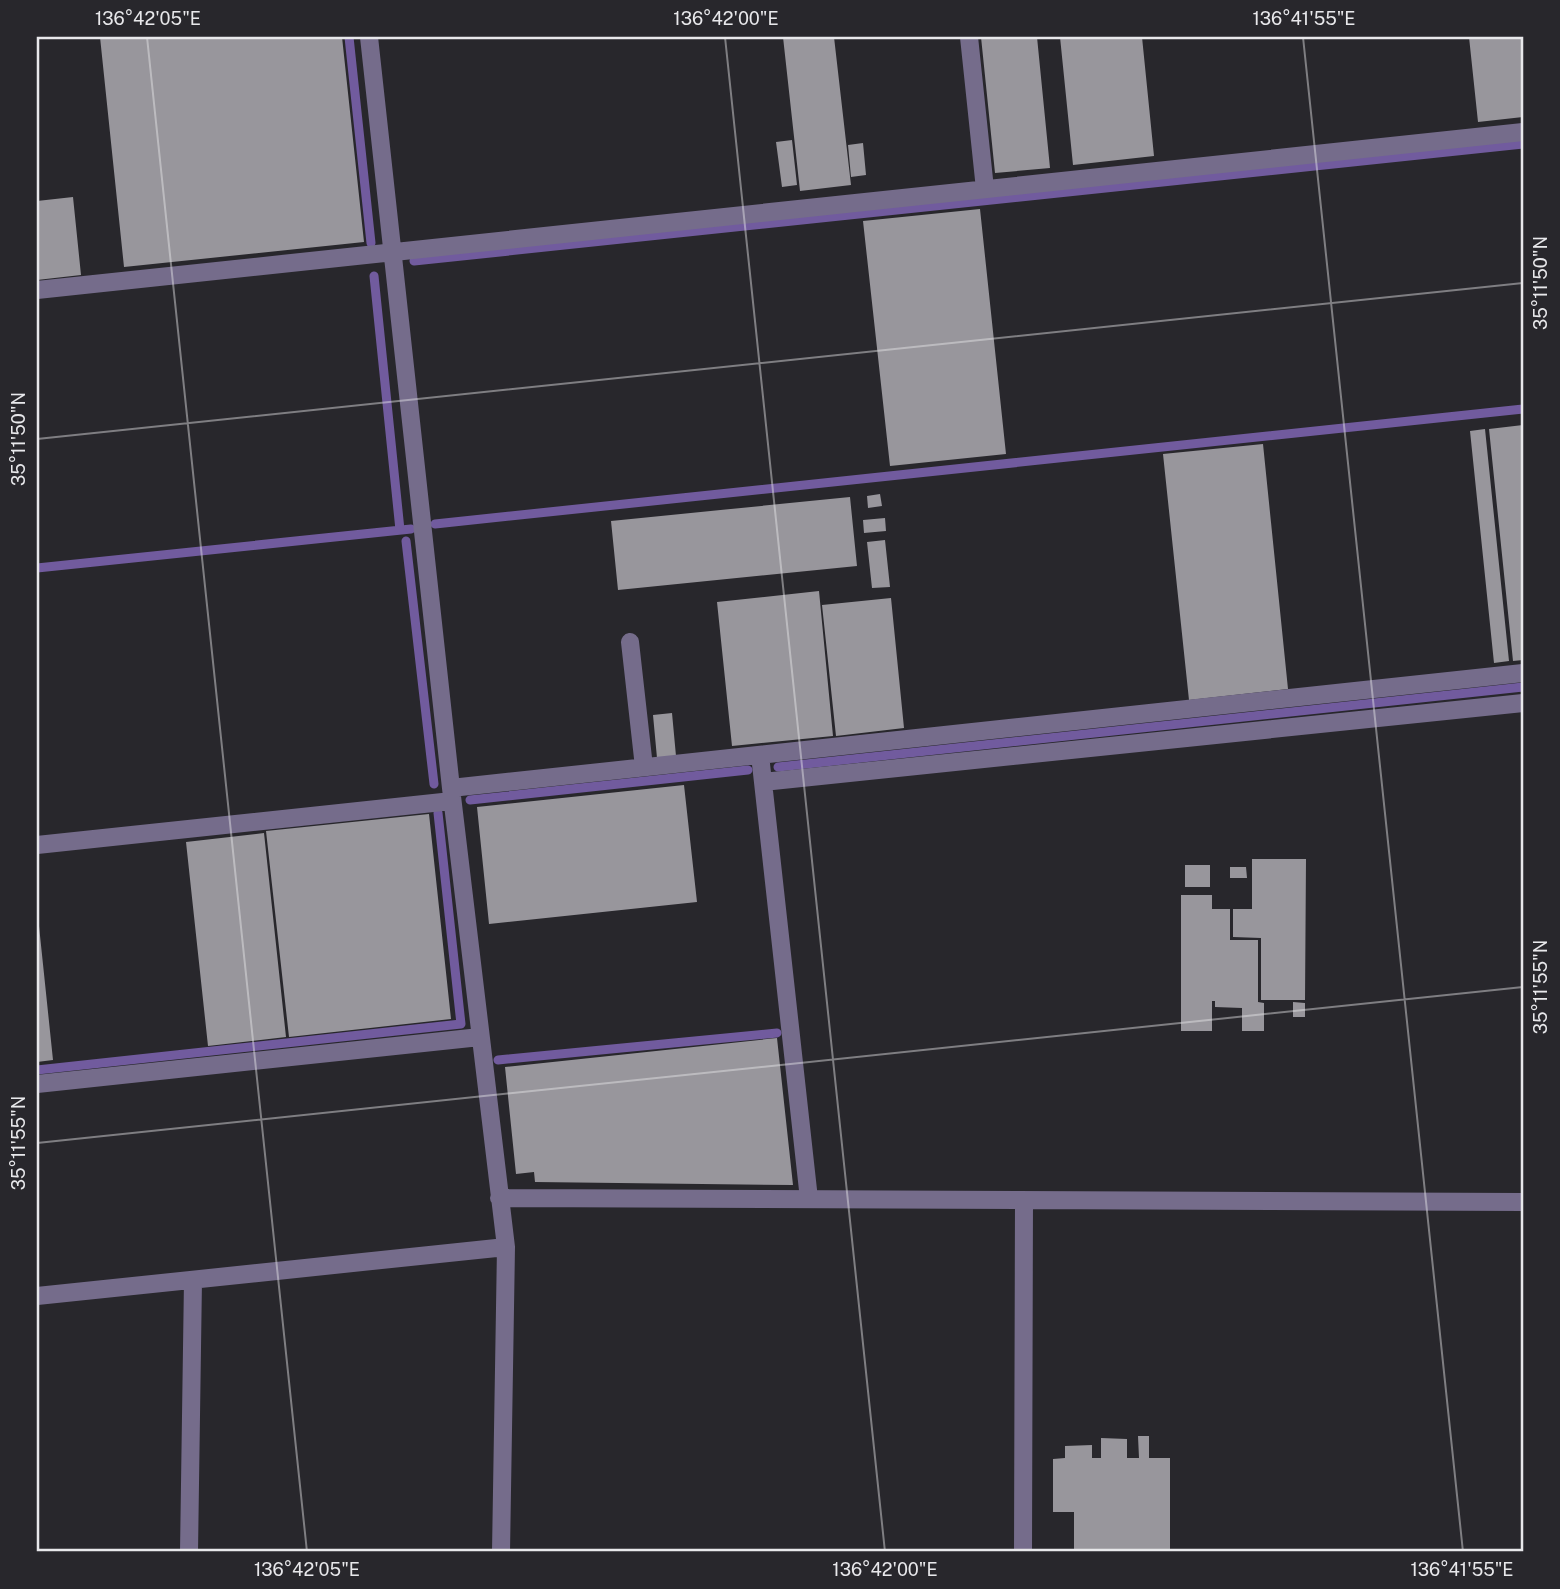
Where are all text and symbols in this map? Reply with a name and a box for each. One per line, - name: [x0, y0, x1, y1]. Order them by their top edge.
- text: 136°42'05"E: [95, 8, 201, 29]
- text: 136°42'00"E: [673, 8, 779, 29]
- text: 136°41'55"E: [1252, 8, 1356, 29]
- text: 35°11'50"N: [1530, 236, 1551, 330]
- text: 35°11'50"N: [8, 392, 29, 486]
- text: 35°11'55"N: [1530, 940, 1551, 1034]
- text: 35°11'55"N: [8, 1096, 29, 1190]
- text: 136°42'05"E: [254, 1559, 360, 1580]
- text: 136°42'00"E: [832, 1559, 938, 1580]
- text: 136°41'55"E: [1410, 1559, 1514, 1580]

